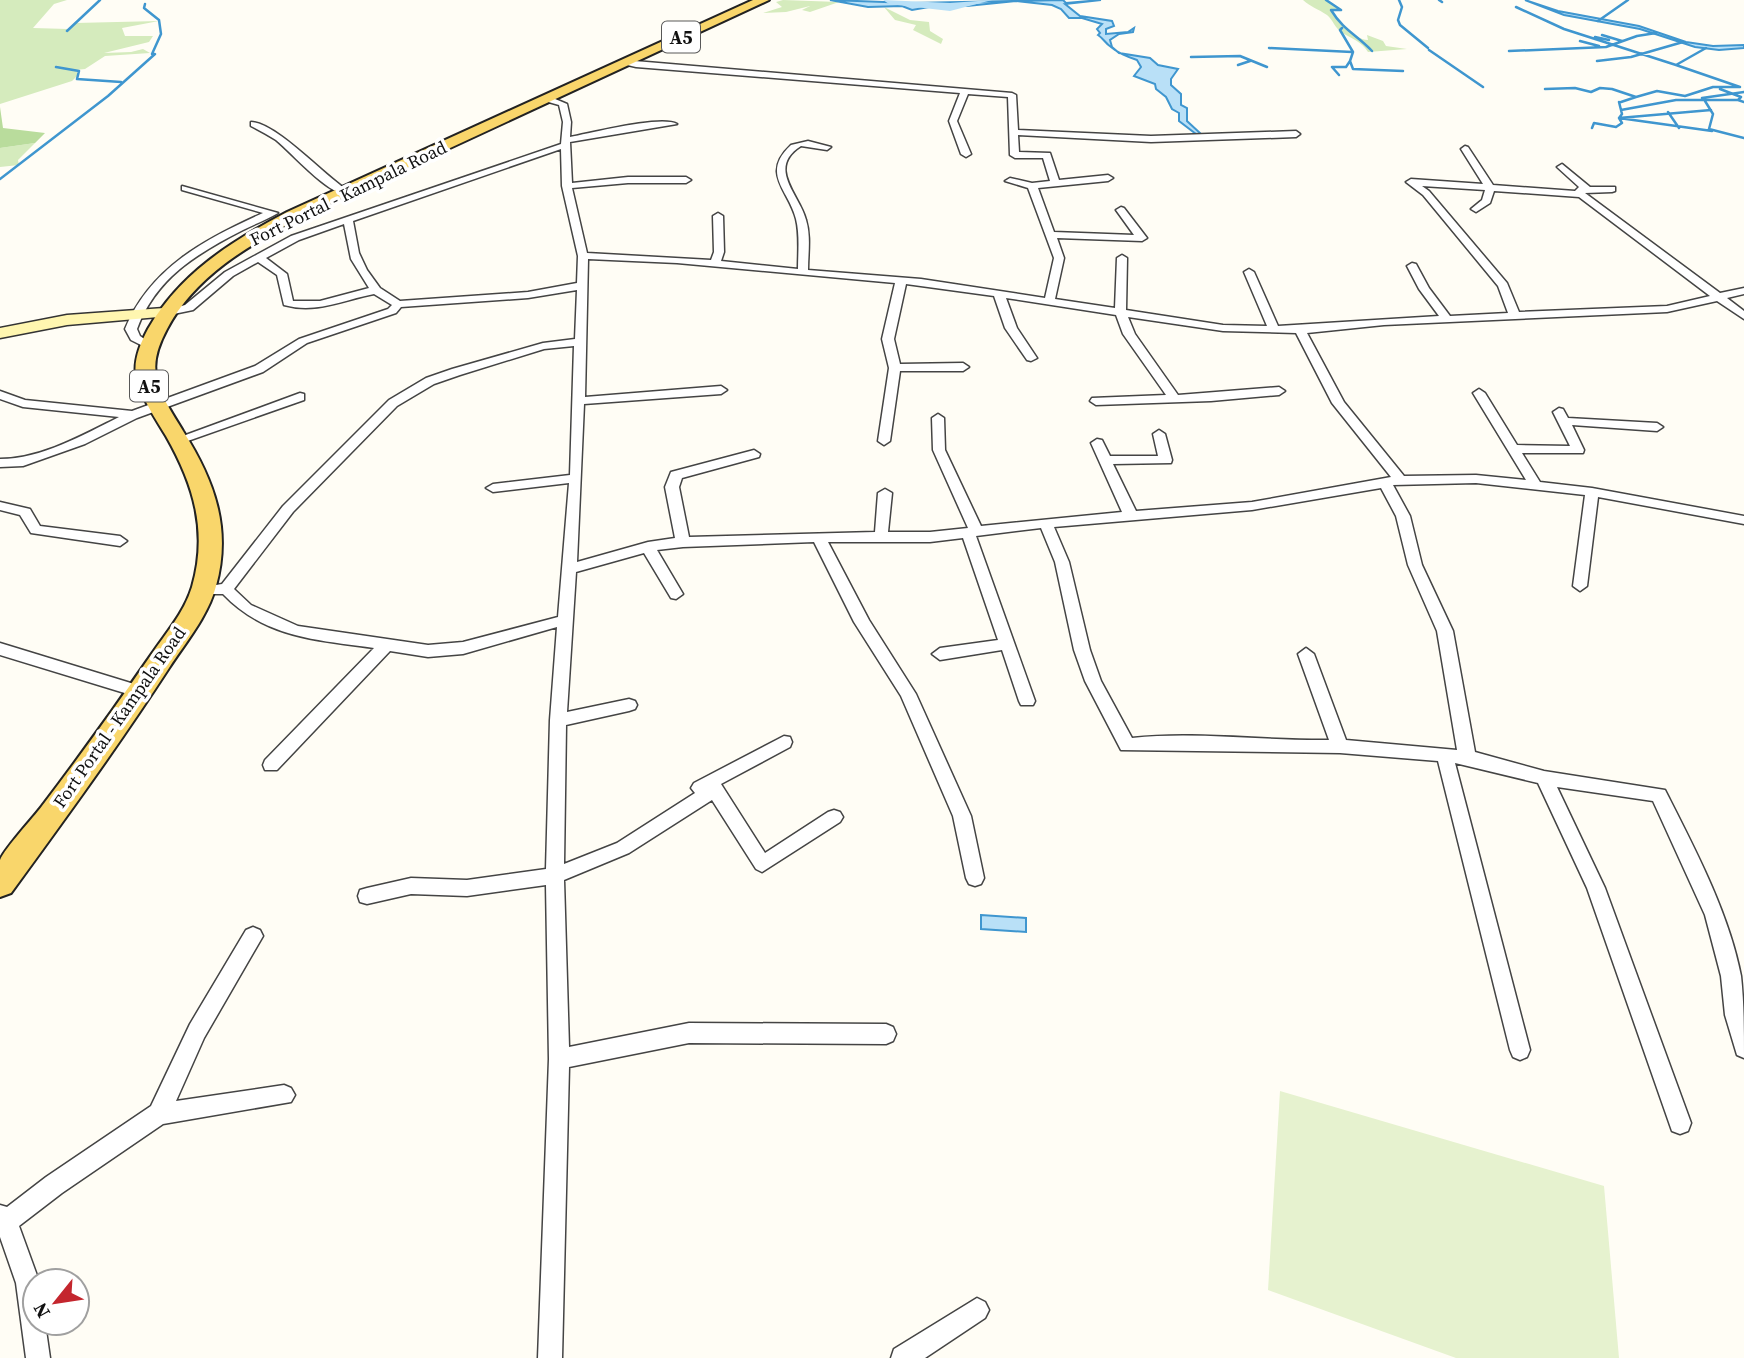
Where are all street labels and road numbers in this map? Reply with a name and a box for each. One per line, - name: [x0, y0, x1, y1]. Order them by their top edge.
- road number: A5: [662, 22, 700, 52]
- street label: Fort Portal - Kampala Road: [246, 134, 450, 252]
- road number: A5: [130, 370, 168, 402]
- street label: Fort Portal - Kampala Road: [47, 621, 191, 813]

